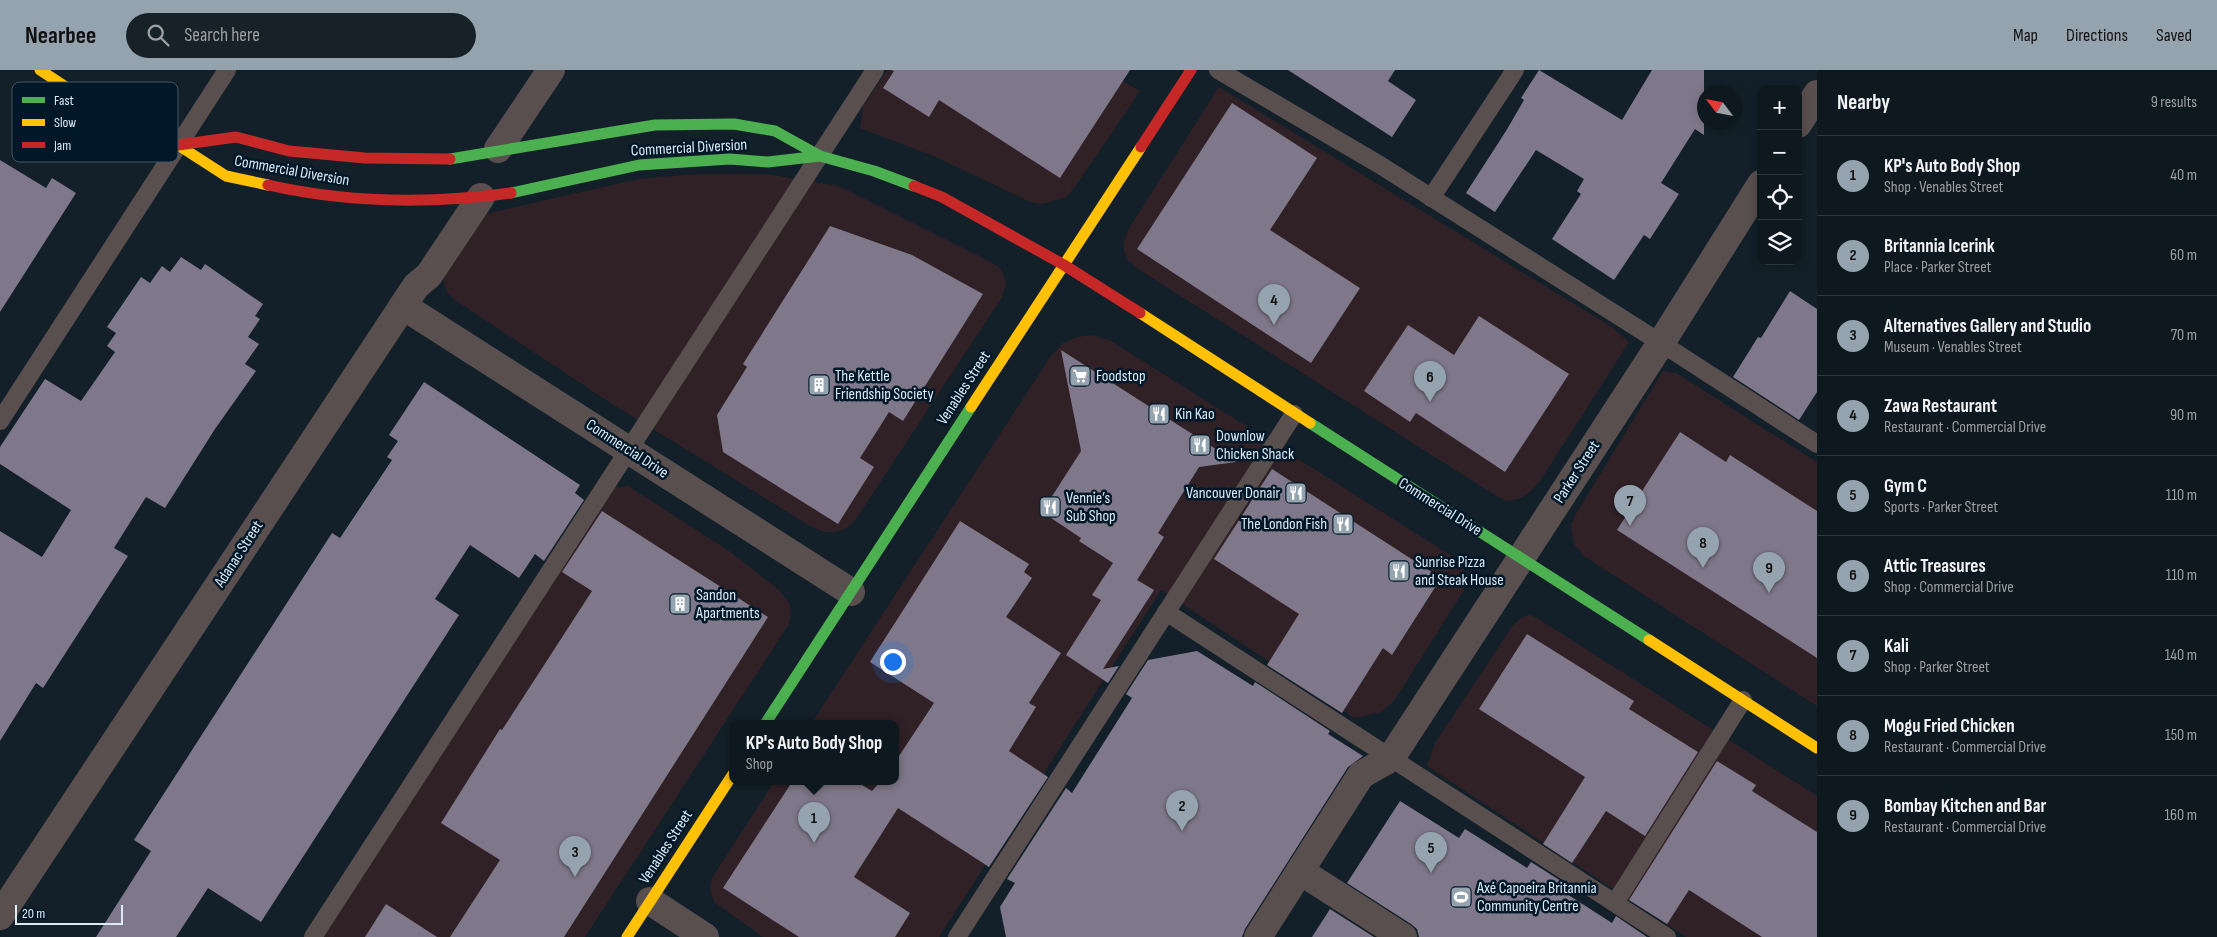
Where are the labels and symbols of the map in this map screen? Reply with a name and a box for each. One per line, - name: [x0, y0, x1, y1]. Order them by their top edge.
- legend: [12, 82, 178, 162]
- north arrow: [1697, 85, 1742, 130]
- text: Fast: [54, 92, 74, 109]
- text: Slow: [54, 114, 76, 131]
- street label: Commercial Diversion: [630, 135, 748, 161]
- text: Jam: [53, 137, 71, 154]
- street label: Commercial Diversion: [233, 152, 351, 190]
- pin: 4: [1258, 284, 1290, 325]
- street label: Venables Street: [933, 347, 995, 429]
- pin: 6: [1414, 361, 1446, 402]
- supermarket icon: Foodstop: [1068, 364, 1092, 388]
- place label: The Kettle Friendship Society: [835, 367, 934, 404]
- place label: Foodstop: [1096, 367, 1146, 386]
- building icon: The Kettle Friendship Society: [807, 373, 831, 397]
- restaurant icon: Kin Kao: [1147, 402, 1171, 426]
- place label: Kin Kao: [1175, 405, 1215, 424]
- street label: Commercial Drive: [582, 415, 672, 483]
- place label: Downlow Chicken Shack: [1216, 427, 1294, 464]
- restaurant icon: Downlow Chicken Shack: [1188, 433, 1212, 457]
- street label: Parker Street: [1550, 437, 1604, 507]
- street label: Commercial Drive: [1395, 474, 1485, 540]
- restaurant icon: Vancouver Donair: [1284, 481, 1308, 505]
- place label: Vancouver Donair: [1186, 484, 1280, 503]
- pin: 7: [1614, 485, 1646, 526]
- place label: Vennie’s Sub Shop: [1066, 489, 1116, 526]
- restaurant icon: Vennie’s Sub Shop: [1038, 495, 1062, 519]
- restaurant icon: The London Fish: [1331, 512, 1355, 536]
- place label: The London Fish: [1241, 515, 1327, 534]
- street label: Adanac Street: [210, 517, 268, 592]
- pin: 8: [1687, 527, 1719, 568]
- pin: 9: [1753, 552, 1785, 593]
- place label: Sunrise Pizza and Steak House: [1415, 553, 1504, 590]
- restaurant icon: Sunrise Pizza and Steak House: [1387, 559, 1411, 583]
- place label: Sandon Apartments: [695, 586, 760, 623]
- building icon: Sandon Apartments: [668, 592, 692, 616]
- your location: [880, 649, 906, 675]
- pin: 2: [1166, 790, 1198, 831]
- pin: 1: [798, 802, 830, 843]
- street label: Venables Street: [635, 806, 697, 888]
- pin: 5: [1415, 832, 1447, 873]
- pin: 3: [559, 836, 591, 877]
- place label: Axé Capoeira Britannia Community Centre: [1476, 879, 1597, 916]
- sports icon: Axé Capoeira Britannia Community Centre: [1449, 885, 1473, 909]
- scale bar: [15, 902, 122, 925]

